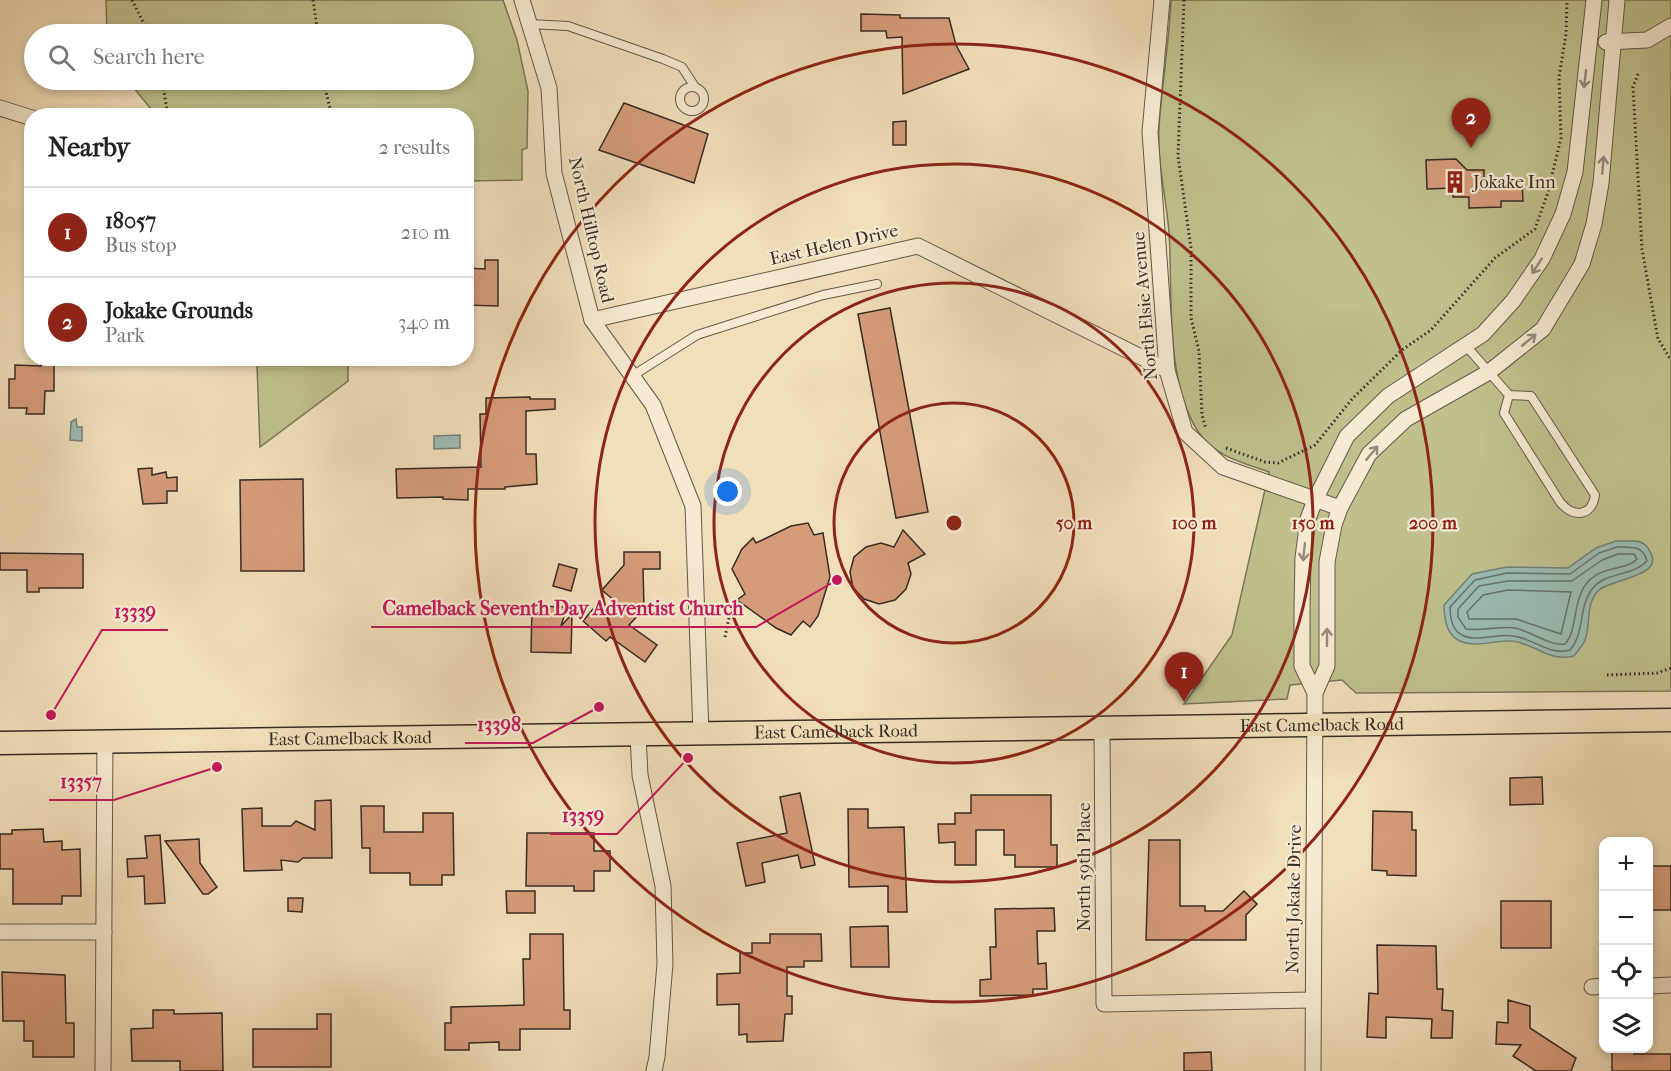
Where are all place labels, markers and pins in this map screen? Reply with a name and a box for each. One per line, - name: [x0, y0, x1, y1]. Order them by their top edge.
- pin: 2: [1452, 98, 1490, 148]
- building icon: Jokake Inn: [1442, 169, 1468, 195]
- place label: Jokake Inn: [1471, 172, 1556, 193]
- centre of rings: [944, 513, 964, 533]
- callout: Camelback Seventh Day Adventist Church: [371, 589, 756, 627]
- callout: 13339: [102, 592, 168, 630]
- pin: 1: [1164, 652, 1204, 702]
- callout: 13398: [465, 705, 533, 743]
- callout: 13357: [49, 762, 114, 800]
- callout: 13359: [550, 796, 617, 834]

